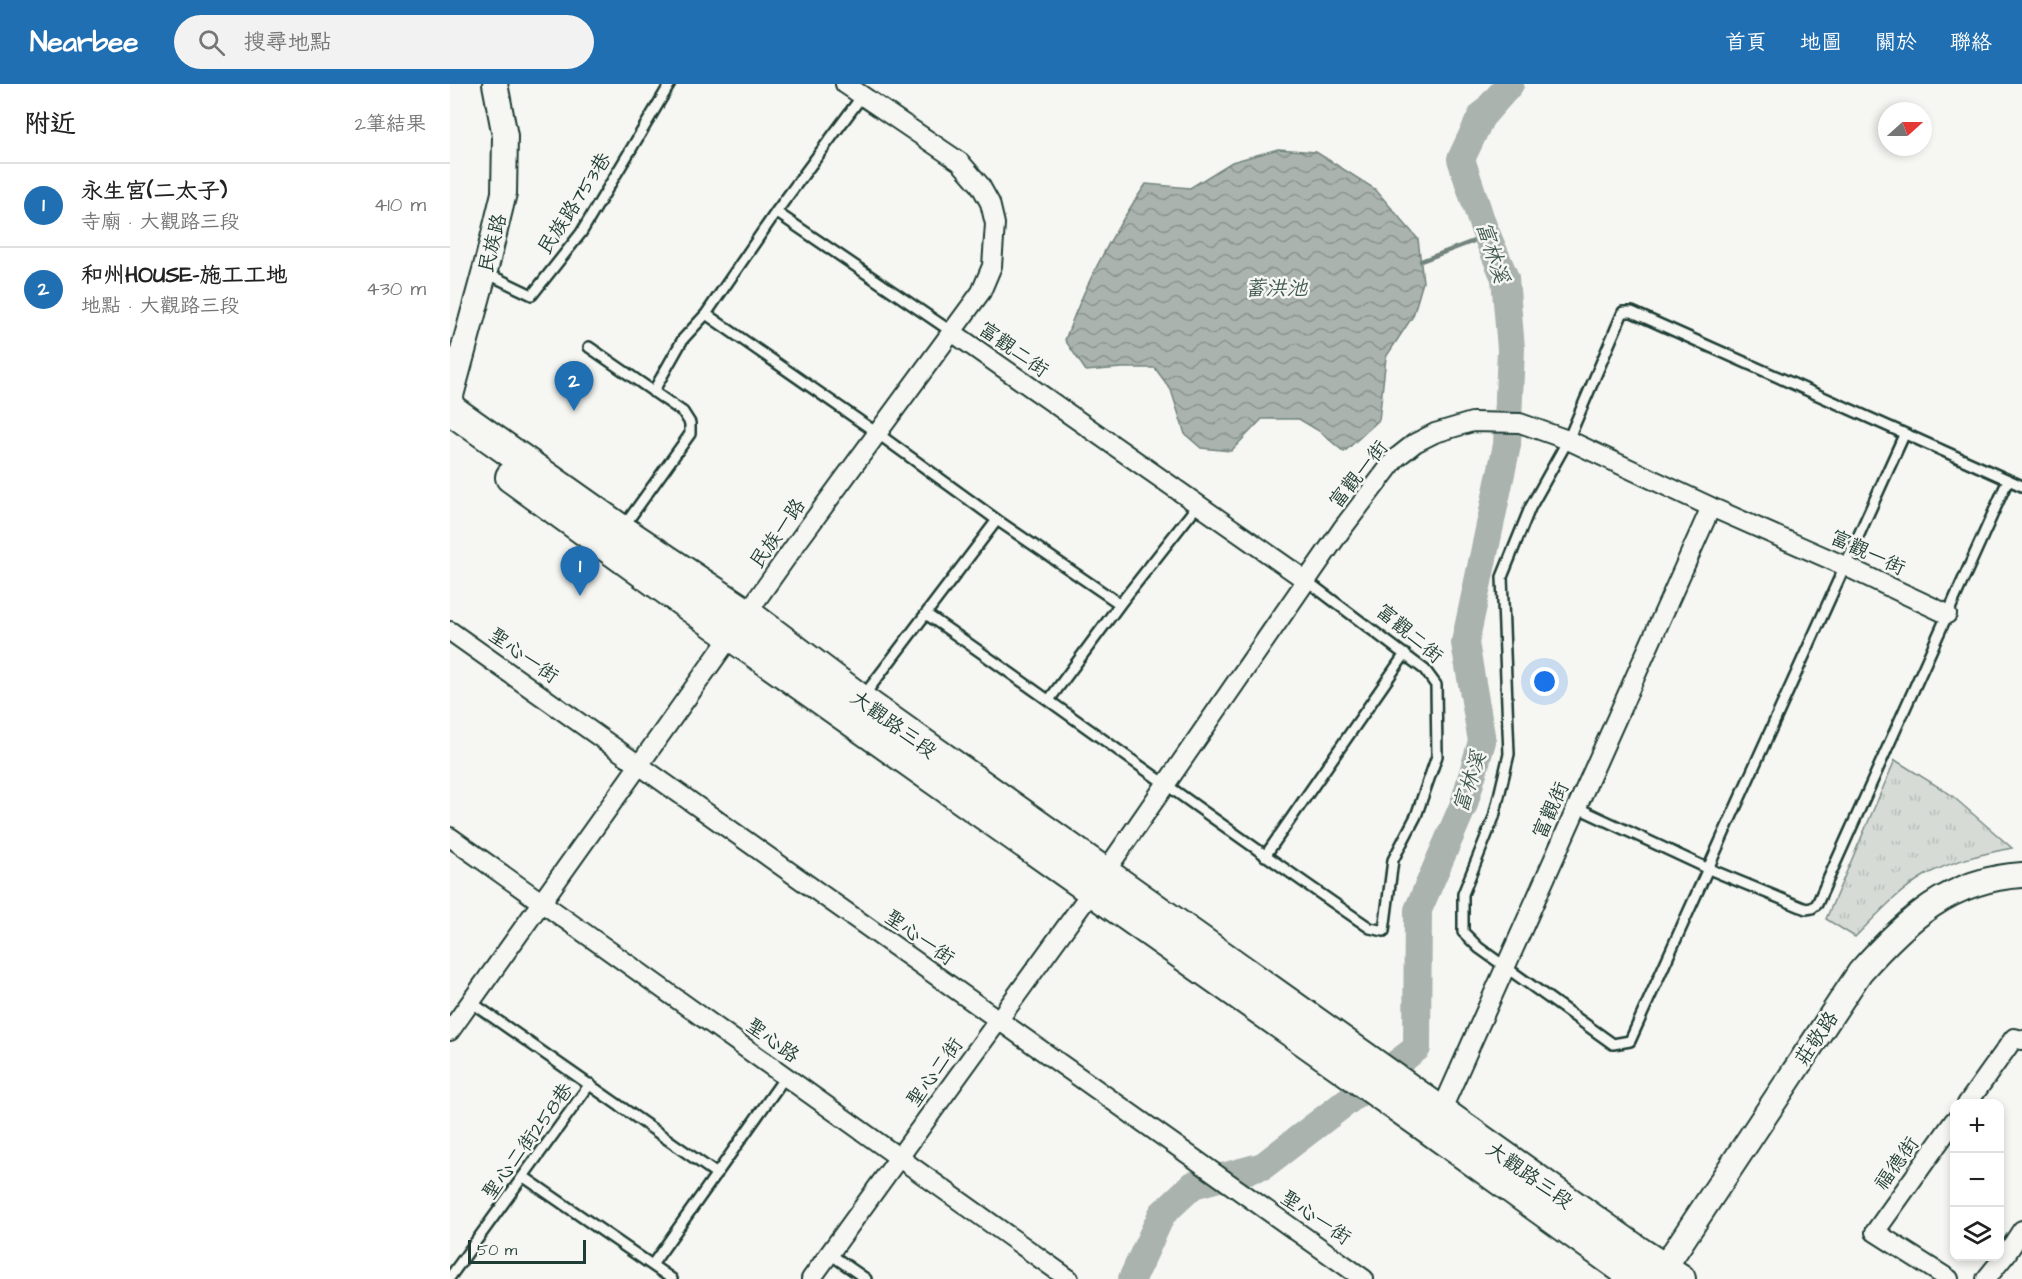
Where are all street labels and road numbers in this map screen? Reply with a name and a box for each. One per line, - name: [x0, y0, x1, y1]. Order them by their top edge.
- street label: 民族路753巷: [531, 146, 619, 260]
- street label: 民族路: [472, 210, 514, 276]
- street label: 富觀二街: [973, 315, 1054, 384]
- street label: 富觀一街: [1323, 435, 1395, 515]
- street label: 民族一路: [743, 492, 813, 574]
- street label: 富觀一街: [1825, 523, 1910, 582]
- street label: 富觀二街: [1370, 597, 1449, 670]
- street label: 聖心一街: [483, 621, 564, 690]
- street label: 大觀路三段: [845, 684, 942, 766]
- street label: 富觀街: [1526, 777, 1576, 844]
- street label: 聖心一街: [879, 903, 960, 972]
- street label: 莊敬路: [1788, 1005, 1846, 1071]
- street label: 聖心路: [740, 1012, 806, 1070]
- street label: 聖心二街: [900, 1032, 970, 1113]
- street label: 聖心二街258巷: [476, 1076, 580, 1206]
- street label: 福德街: [1868, 1131, 1926, 1196]
- street label: 大觀路三段: [1480, 1136, 1578, 1216]
- street label: 聖心一街: [1274, 1184, 1356, 1252]

